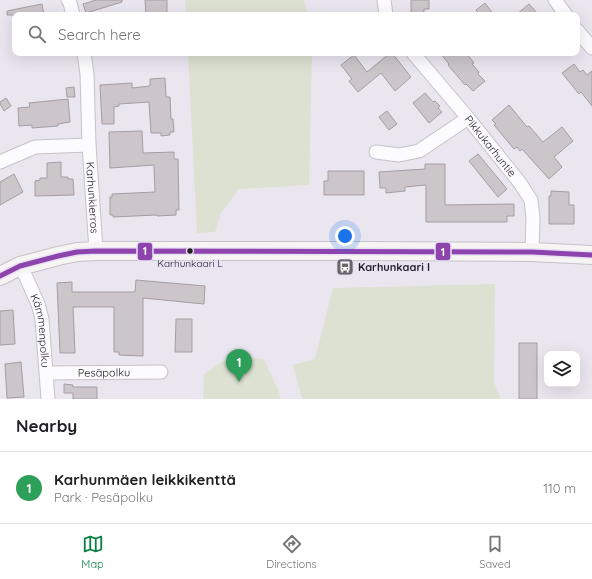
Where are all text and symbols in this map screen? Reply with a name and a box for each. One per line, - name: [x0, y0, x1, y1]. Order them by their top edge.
- search box: [12, 12, 580, 56]
- icon: search: [26, 23, 48, 45]
- text: Search here: [58, 25, 141, 44]
- street label: Pikkukarhuntie: [462, 112, 519, 180]
- street label: Karhunkierros: [83, 161, 102, 234]
- your location: [335, 226, 355, 246]
- line badge: 1: [137, 242, 153, 261]
- line badge: 1: [435, 242, 451, 261]
- text: 1: [143, 244, 147, 258]
- text: 1: [441, 245, 445, 259]
- marker: Karhunkaari L: [185, 246, 195, 256]
- place label: Karhunkaari L: [157, 257, 223, 270]
- bus stop icon: Karhunkaari I: [335, 257, 355, 277]
- place label: Karhunkaari I: [358, 260, 430, 274]
- street label: Kämmenpolku: [27, 292, 53, 368]
- pin: 1: [226, 349, 252, 382]
- map controls: [544, 351, 580, 387]
- button: layers: [544, 351, 580, 387]
- street label: Pesäpolku: [78, 365, 130, 380]
- text: Nearby: [16, 415, 77, 436]
- text: Karhunmäen leikkikenttä: [54, 470, 236, 489]
- text: 1: [26, 480, 32, 496]
- text: 110 m: [543, 480, 576, 496]
- text: Park · Pesäpolku: [54, 489, 153, 505]
- tab: Map: [81, 533, 104, 571]
- tab: Directions: [266, 533, 317, 571]
- tab: Saved: [479, 533, 511, 571]

